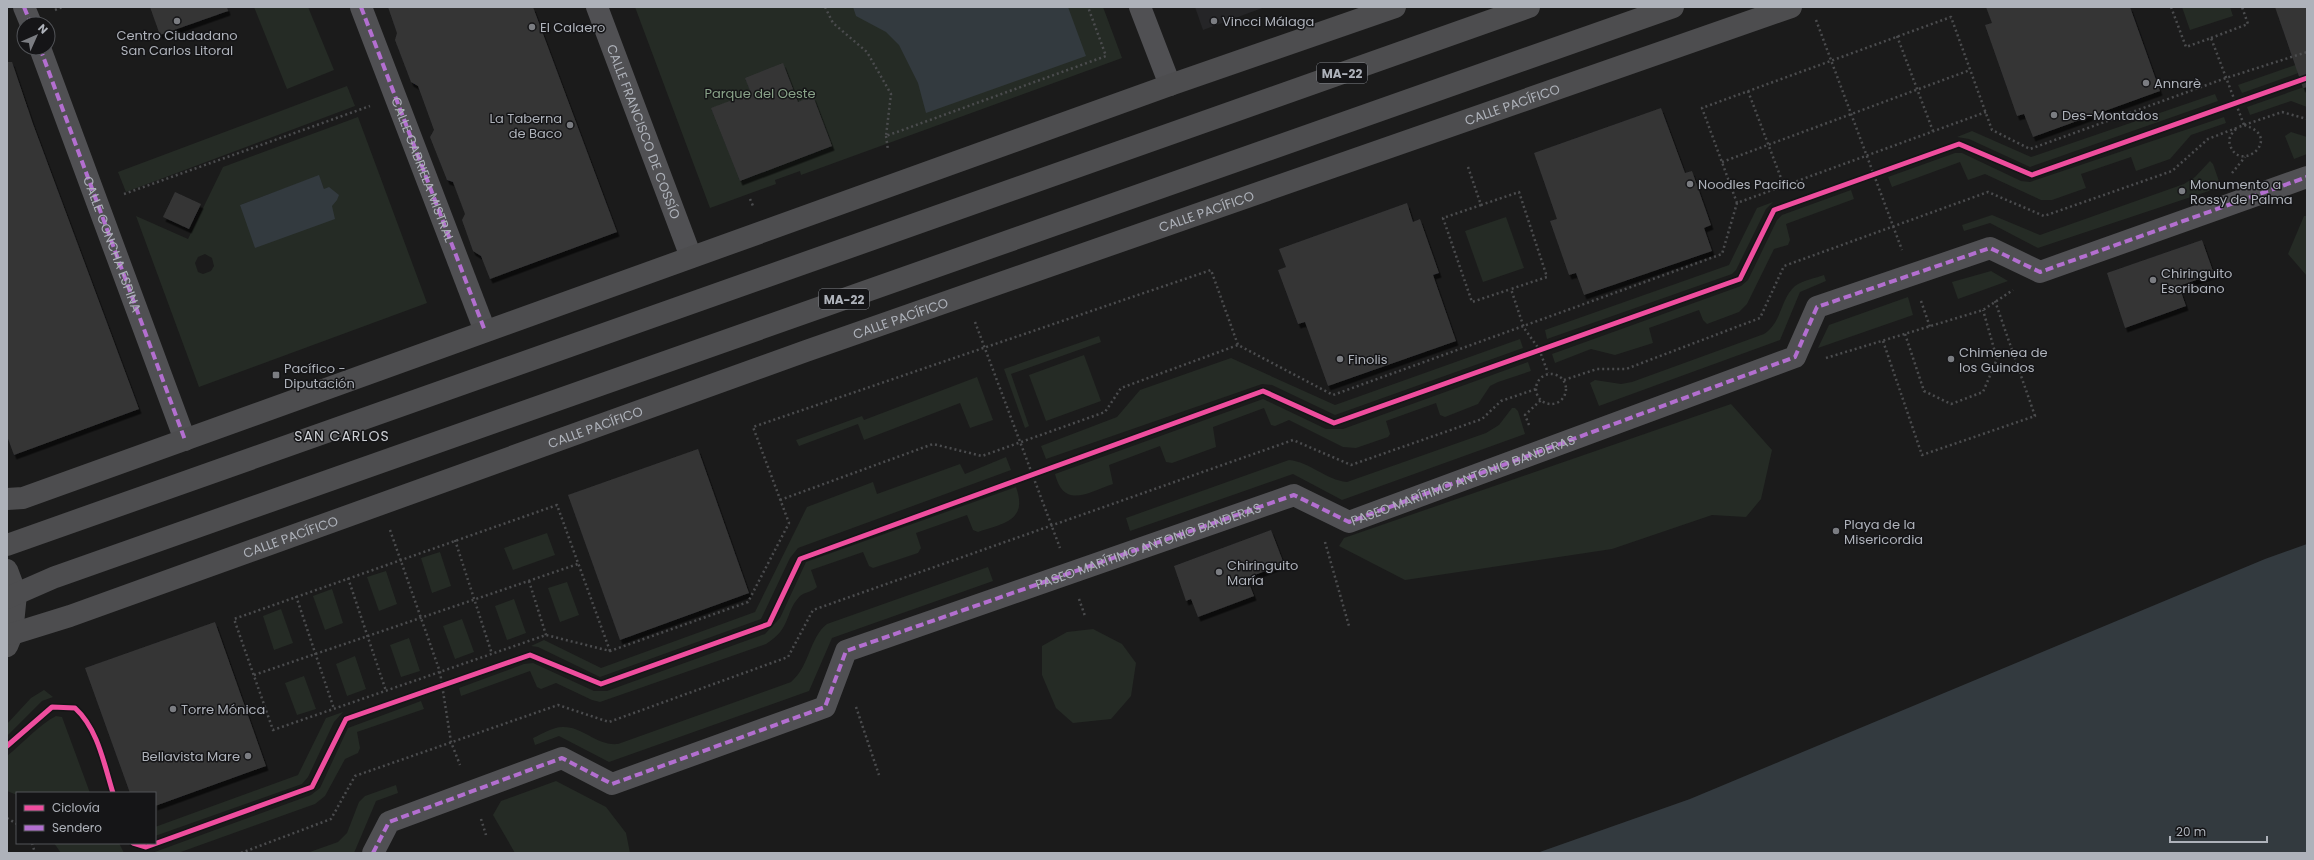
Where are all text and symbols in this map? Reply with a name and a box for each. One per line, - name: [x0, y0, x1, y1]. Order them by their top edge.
- place label: Vincci Málaga: [1222, 12, 1314, 31]
- north arrow: [16, 16, 56, 56]
- marker: Centro Ciudadano San Carlos Litoral: [172, 16, 182, 26]
- marker: Vincci Málaga: [1209, 16, 1219, 26]
- place label: El Calaero: [540, 18, 605, 37]
- text: N: [34, 20, 52, 38]
- marker: El Calaero: [527, 22, 537, 32]
- place label: Centro Ciudadano San Carlos Litoral: [116, 26, 238, 60]
- street label: CALLE FRANCISCO DE COSSÍO: [602, 41, 685, 222]
- road number: MA-22: [1317, 63, 1367, 83]
- place label: Annarè: [2154, 74, 2201, 93]
- marker: Annarè: [2141, 78, 2151, 88]
- street label: CALLE PACÍFICO: [1462, 79, 1562, 130]
- park label: Parque del Oeste: [704, 84, 816, 103]
- street label: CALLE GABRIELA MISTRAL: [387, 94, 460, 245]
- place label: Des-Montados: [2062, 106, 2159, 125]
- place label: La Taberna de Baco: [489, 109, 562, 143]
- marker: Des-Montados: [2049, 110, 2059, 120]
- marker: La Taberna de Baco: [565, 120, 575, 130]
- street label: CALLE CONCHA ESPINA: [79, 173, 146, 315]
- place label: Noodles Pacifico: [1698, 175, 1805, 194]
- place label: Monumento a Rossy de Palma: [2190, 175, 2293, 209]
- marker: Noodles Pacifico: [1685, 179, 1695, 189]
- street label: CALLE PACÍFICO: [1156, 186, 1257, 237]
- marker: Monumento a Rossy de Palma: [2177, 186, 2187, 196]
- place label: Chiringuito Escribano: [2161, 264, 2232, 298]
- marker: Chiringuito Escribano: [2148, 275, 2158, 285]
- road number: MA-22: [819, 289, 869, 309]
- street label: CALLE PACÍFICO: [850, 293, 951, 343]
- place label: Chimenea de los Guindos: [1959, 343, 2048, 377]
- place label: Finolis: [1348, 350, 1388, 369]
- marker: Finolis: [1335, 354, 1345, 364]
- marker: Chimenea de los Guindos: [1946, 354, 1956, 364]
- place label: Pacífico - Diputación: [284, 359, 355, 393]
- marker: Pacífico - Diputación: [271, 370, 281, 380]
- street label: CALLE PACÍFICO: [545, 401, 645, 453]
- district label: SAN CARLOS: [294, 426, 390, 446]
- street label: PASEO MARÍTIMO ANTONIO BANDERAS: [1348, 430, 1578, 530]
- street label: PASEO MARÍTIMO ANTONIO BANDERAS: [1033, 498, 1264, 594]
- street label: CALLE PACÍFICO: [240, 511, 341, 562]
- place label: Playa de la Misericordia: [1844, 515, 1923, 549]
- marker: Playa de la Misericordia: [1831, 526, 1841, 536]
- place label: Chiringuito María: [1227, 556, 1298, 590]
- marker: Chiringuito María: [1214, 567, 1224, 577]
- place label: Torre Mónica: [181, 700, 265, 719]
- marker: Torre Mónica: [168, 704, 178, 714]
- place label: Bellavista Mare: [142, 747, 240, 766]
- marker: Bellavista Mare: [243, 751, 253, 761]
- legend: [16, 792, 156, 844]
- text: Ciclovía: [52, 799, 100, 816]
- scale bar: [2170, 818, 2267, 844]
- text: Sendero: [52, 819, 102, 836]
- text: 20 m: [2176, 823, 2206, 840]

